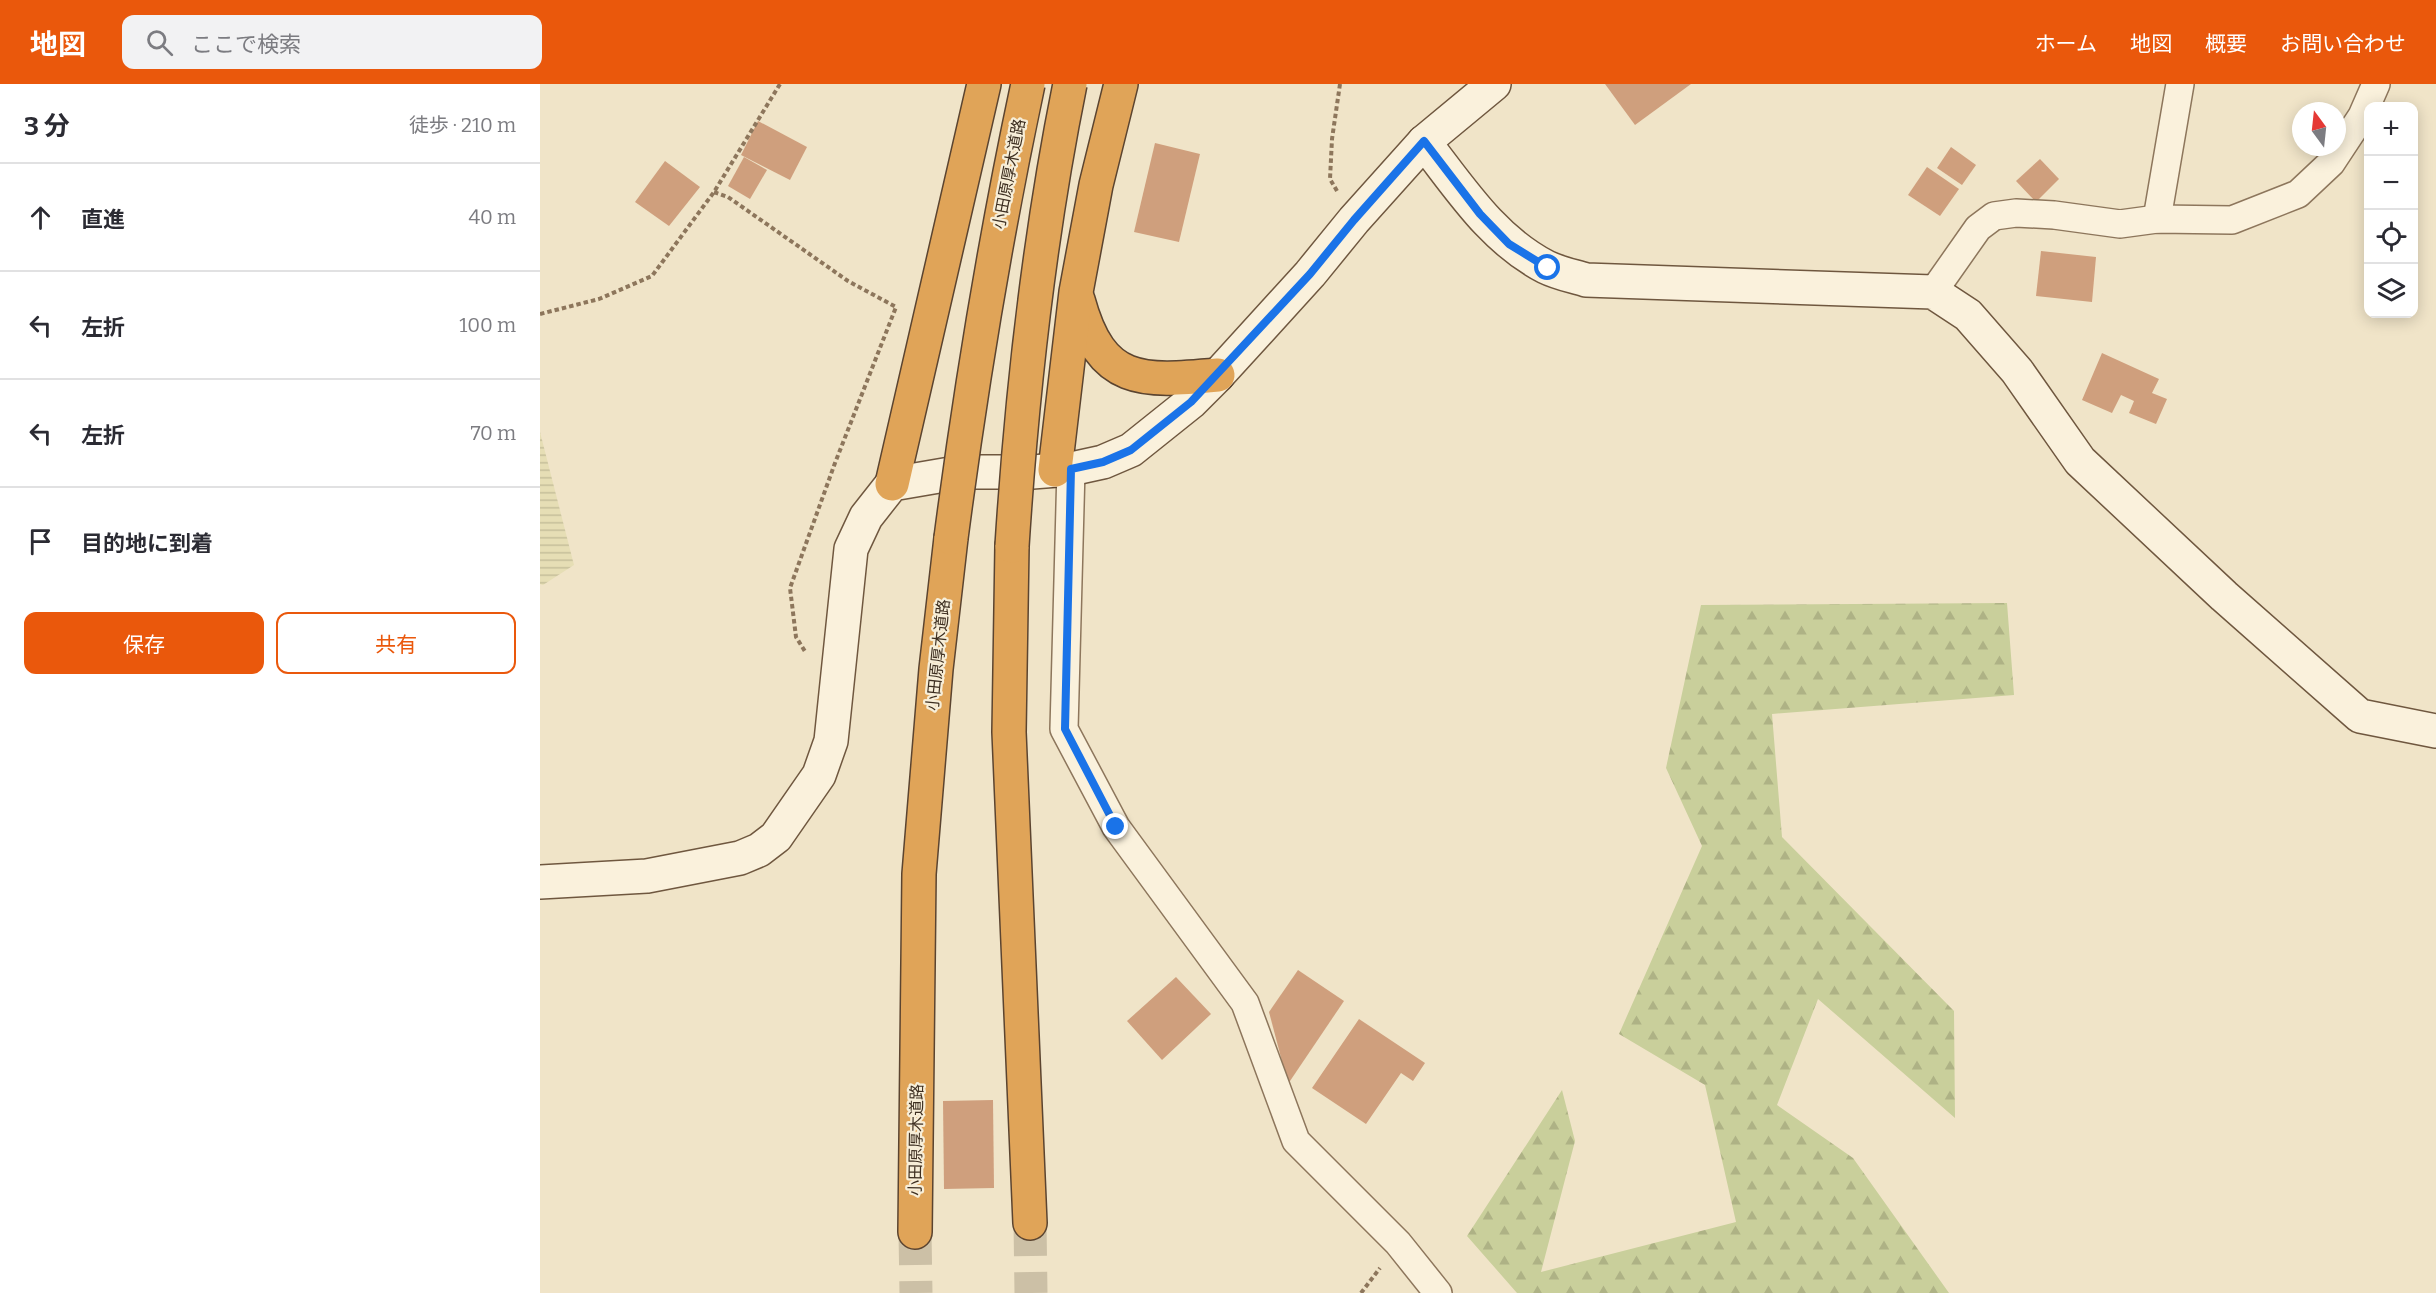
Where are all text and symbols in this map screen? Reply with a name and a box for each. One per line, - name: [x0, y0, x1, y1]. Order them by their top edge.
- search box: [122, 15, 542, 69]
- icon: search: [143, 26, 176, 59]
- text: 地図: [30, 28, 86, 61]
- text: ここで検索: [191, 31, 301, 58]
- text: ホーム: [2035, 31, 2097, 57]
- text: 地図: [2130, 31, 2172, 57]
- text: 概要: [2205, 31, 2247, 57]
- text: お問い合わせ: [2280, 31, 2406, 57]
- north arrow: [2292, 102, 2346, 156]
- map controls: [2364, 102, 2418, 318]
- button: +: [2364, 102, 2418, 156]
- text: 3 分: [24, 111, 70, 142]
- text: 徒歩 · 210 m: [409, 113, 516, 137]
- street label: 小田原厚木道路: [989, 117, 1029, 231]
- button: −: [2364, 156, 2418, 210]
- icon: ahead: [24, 201, 57, 234]
- text: 40 m: [468, 205, 516, 229]
- text: 直進: [81, 206, 125, 233]
- button: locate: [2364, 210, 2418, 264]
- route start: [1534, 254, 1560, 280]
- button: layers: [2364, 264, 2418, 318]
- icon: left: [24, 309, 57, 342]
- text: 100 m: [459, 313, 516, 337]
- text: 左折: [81, 314, 125, 341]
- icon: left: [24, 417, 57, 450]
- text: 70 m: [470, 421, 516, 445]
- text: 左折: [81, 422, 125, 449]
- icon: arrive: [24, 525, 57, 558]
- text: 目的地に到着: [81, 530, 213, 557]
- street label: 小田原厚木道路: [923, 598, 953, 712]
- button: 保存: [24, 612, 264, 674]
- button: 共有: [276, 612, 516, 674]
- route end: [1102, 813, 1128, 839]
- street label: 小田原厚木道路: [906, 1084, 926, 1196]

